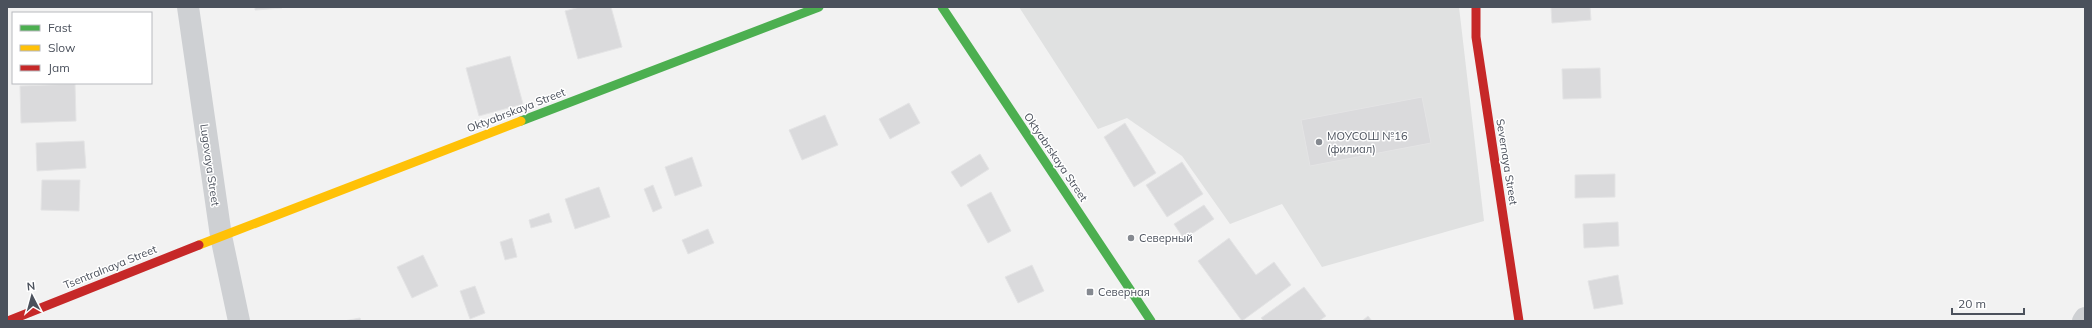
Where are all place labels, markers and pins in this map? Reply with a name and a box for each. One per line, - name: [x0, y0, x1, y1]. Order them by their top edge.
- place label: МОУСОШ №16 (филиал): [1327, 129, 1408, 156]
- marker: МОУСОШ №16 (филиал): [1314, 137, 1324, 147]
- place label: Северный: [1139, 231, 1193, 245]
- marker: Северный: [1126, 233, 1136, 243]
- place label: Северная: [1098, 285, 1150, 299]
- marker: Северная: [1085, 287, 1095, 297]

